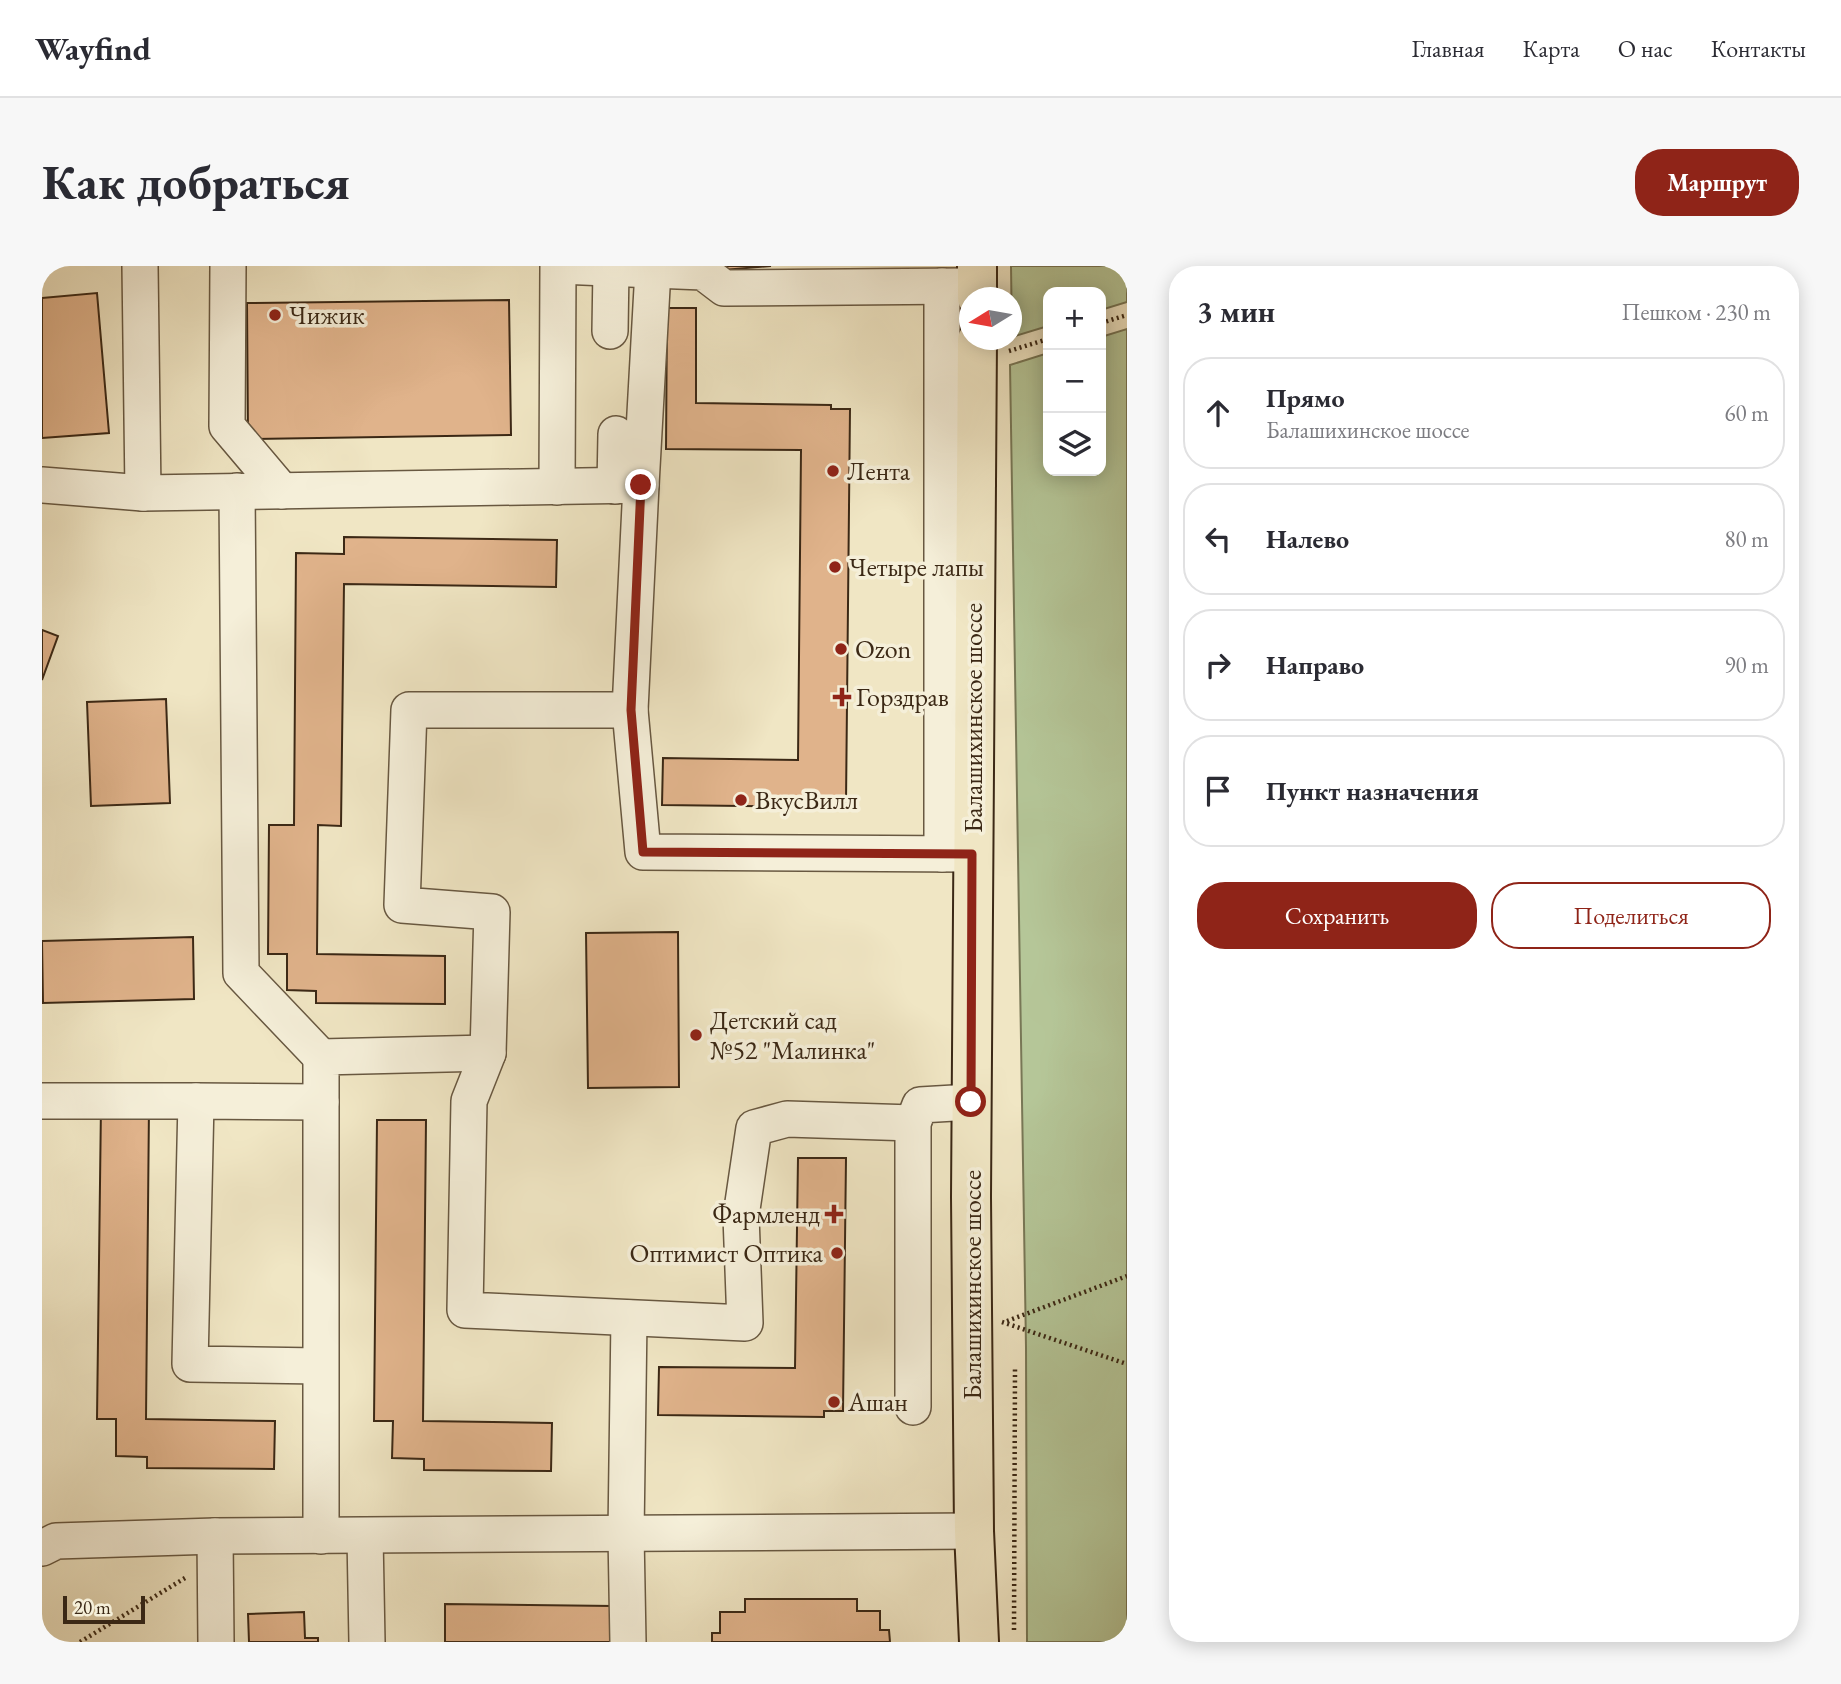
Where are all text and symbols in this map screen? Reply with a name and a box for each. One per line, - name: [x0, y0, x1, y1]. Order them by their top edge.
- text: Wayfind: [35, 27, 151, 70]
- text: Главная: [1411, 33, 1485, 64]
- text: Карта: [1523, 33, 1580, 64]
- text: О нас: [1618, 33, 1673, 64]
- text: Контакты: [1711, 33, 1806, 64]
- button: Маршрут: [1635, 149, 1799, 216]
- text: Как добраться: [42, 150, 350, 214]
- north arrow: [959, 287, 1022, 350]
- map controls: [1043, 287, 1106, 476]
- button: +: [1043, 287, 1106, 350]
- text: 3 мин: [1197, 292, 1275, 331]
- text: Пешком · 230 m: [1622, 297, 1771, 327]
- place label: Чижик: [289, 298, 365, 332]
- marker: Чижик: [267, 307, 283, 323]
- button: −: [1043, 350, 1106, 413]
- text: Прямо: [1266, 381, 1345, 415]
- icon: ahead: [1199, 394, 1237, 432]
- text: 60 m: [1724, 398, 1769, 428]
- button: layers: [1043, 413, 1106, 476]
- text: Балашихинское шоссе: [1266, 415, 1470, 445]
- place label: Лента: [847, 454, 911, 488]
- marker: Лента: [825, 463, 841, 479]
- route end: [625, 469, 656, 500]
- icon: left: [1199, 520, 1237, 558]
- text: Налево: [1266, 522, 1349, 556]
- text: 80 m: [1724, 524, 1769, 554]
- place label: Четыре лапы: [849, 550, 984, 584]
- marker: Четыре лапы: [827, 559, 843, 575]
- street label: Балашихинское шоссе: [956, 603, 990, 833]
- place label: Ozon: [855, 632, 912, 666]
- marker: Ozon: [833, 641, 849, 657]
- icon: right: [1199, 646, 1237, 684]
- text: Направо: [1266, 648, 1364, 682]
- text: 90 m: [1724, 650, 1769, 680]
- place label: Горздрав: [856, 680, 949, 714]
- marker: Горздрав: [834, 689, 850, 705]
- icon: arrive: [1199, 772, 1237, 810]
- text: Пункт назначения: [1266, 774, 1479, 808]
- place label: ВкусВилл: [755, 783, 858, 817]
- marker: ВкусВилл: [733, 792, 749, 808]
- button: Сохранить: [1197, 882, 1477, 949]
- button: Поделиться: [1491, 882, 1771, 949]
- place label: Детский сад №52 "Малинка": [710, 1003, 875, 1067]
- marker: Детский сад №52 "Малинка": [688, 1027, 704, 1043]
- route start: [955, 1086, 986, 1117]
- street label: Балашихинское шоссе: [955, 1170, 989, 1400]
- place label: Фармленд: [712, 1197, 820, 1231]
- marker: Фармленд: [826, 1206, 842, 1222]
- place label: Оптимист Оптика: [630, 1236, 824, 1270]
- marker: Оптимист Оптика: [829, 1245, 845, 1261]
- place label: Ашан: [847, 1385, 908, 1419]
- marker: Ашан: [826, 1394, 842, 1410]
- scale bar: [63, 1593, 145, 1625]
- text: 20 m: [74, 1595, 111, 1620]

